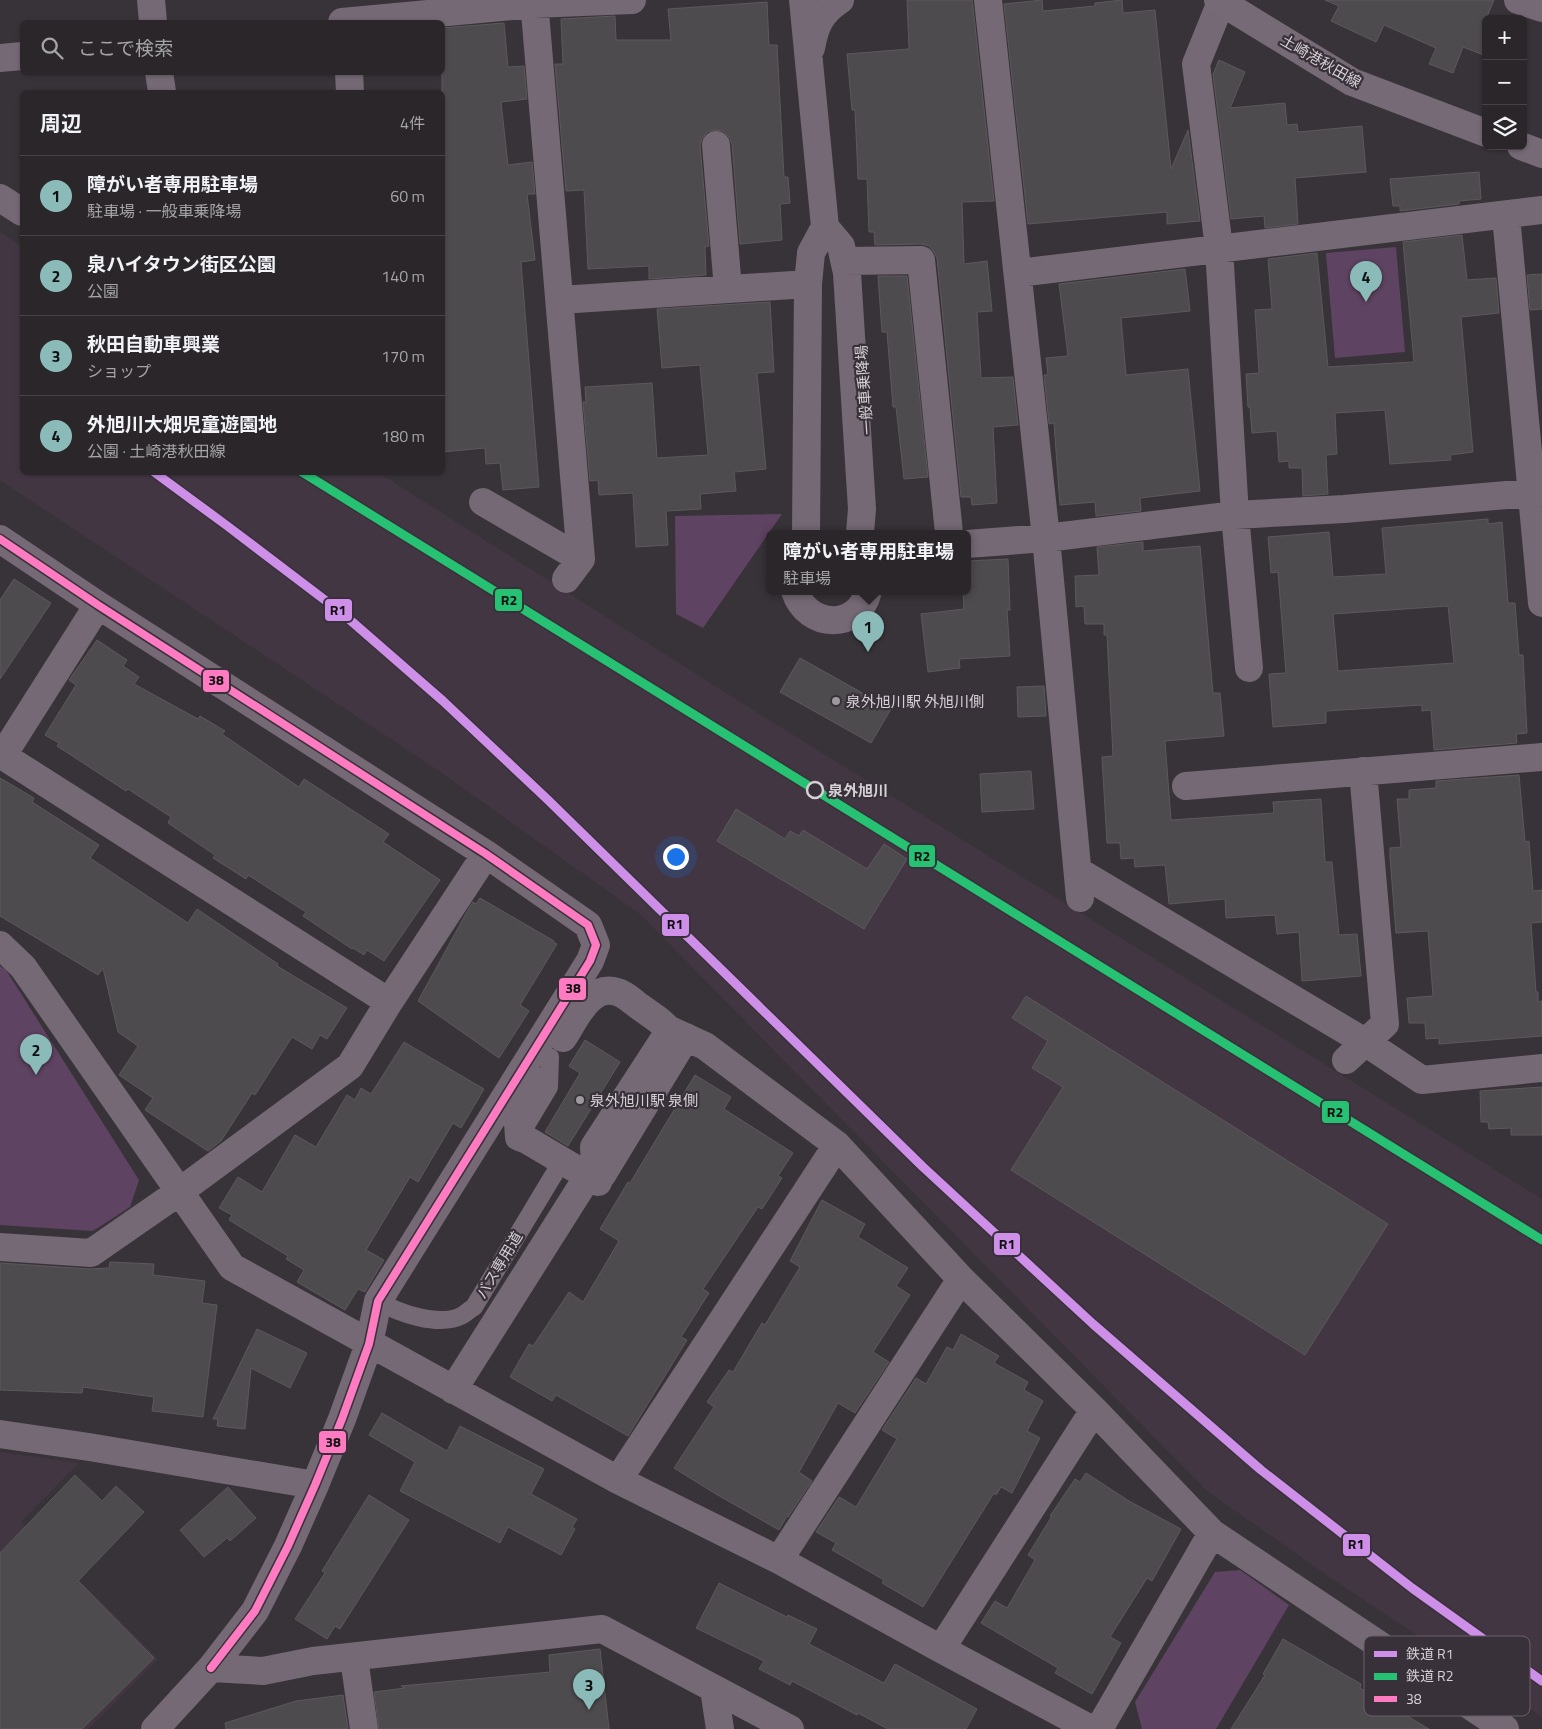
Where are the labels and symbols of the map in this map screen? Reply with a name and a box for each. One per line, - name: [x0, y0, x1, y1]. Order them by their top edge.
- street label: 土崎港秋田線: [1276, 29, 1366, 93]
- pin: 4: [1350, 261, 1382, 302]
- street label: 一般車乗降場: [849, 344, 879, 436]
- line badge: R2: [494, 588, 523, 612]
- text: R2: [501, 589, 517, 610]
- line badge: R1: [324, 598, 353, 622]
- text: R1: [330, 599, 346, 620]
- pin: 1: [852, 611, 884, 652]
- line badge: 38: [202, 669, 230, 693]
- text: 38: [208, 669, 224, 690]
- place label: 泉外旭川駅 外旭川側: [846, 690, 984, 713]
- marker: 泉外旭川駅 外旭川側: [830, 695, 842, 707]
- place label: 泉外旭川: [828, 779, 888, 802]
- marker: 泉外旭川: [806, 781, 824, 799]
- your location: [663, 844, 689, 870]
- line badge: R2: [908, 844, 936, 868]
- text: R2: [914, 845, 930, 866]
- line badge: R1: [661, 913, 690, 937]
- text: R1: [667, 913, 683, 934]
- line badge: 38: [558, 977, 587, 1001]
- text: 38: [565, 977, 581, 998]
- pin: 2: [20, 1034, 52, 1075]
- place label: 泉外旭川駅 泉側: [590, 1089, 698, 1112]
- marker: 泉外旭川駅 泉側: [574, 1094, 586, 1106]
- line badge: R2: [1321, 1100, 1350, 1124]
- text: R2: [1327, 1101, 1343, 1122]
- street label: バス専用道: [470, 1227, 528, 1303]
- line badge: R1: [993, 1232, 1021, 1256]
- text: R1: [999, 1233, 1015, 1254]
- line badge: 38: [318, 1430, 347, 1454]
- text: 38: [325, 1431, 341, 1452]
- line badge: R1: [1342, 1533, 1371, 1557]
- text: R1: [1348, 1533, 1364, 1554]
- legend: [1364, 1636, 1530, 1716]
- text: 鉄道 R1: [1406, 1643, 1454, 1664]
- text: 鉄道 R2: [1406, 1665, 1454, 1686]
- pin: 3: [573, 1669, 605, 1710]
- text: 38: [1406, 1688, 1422, 1709]

